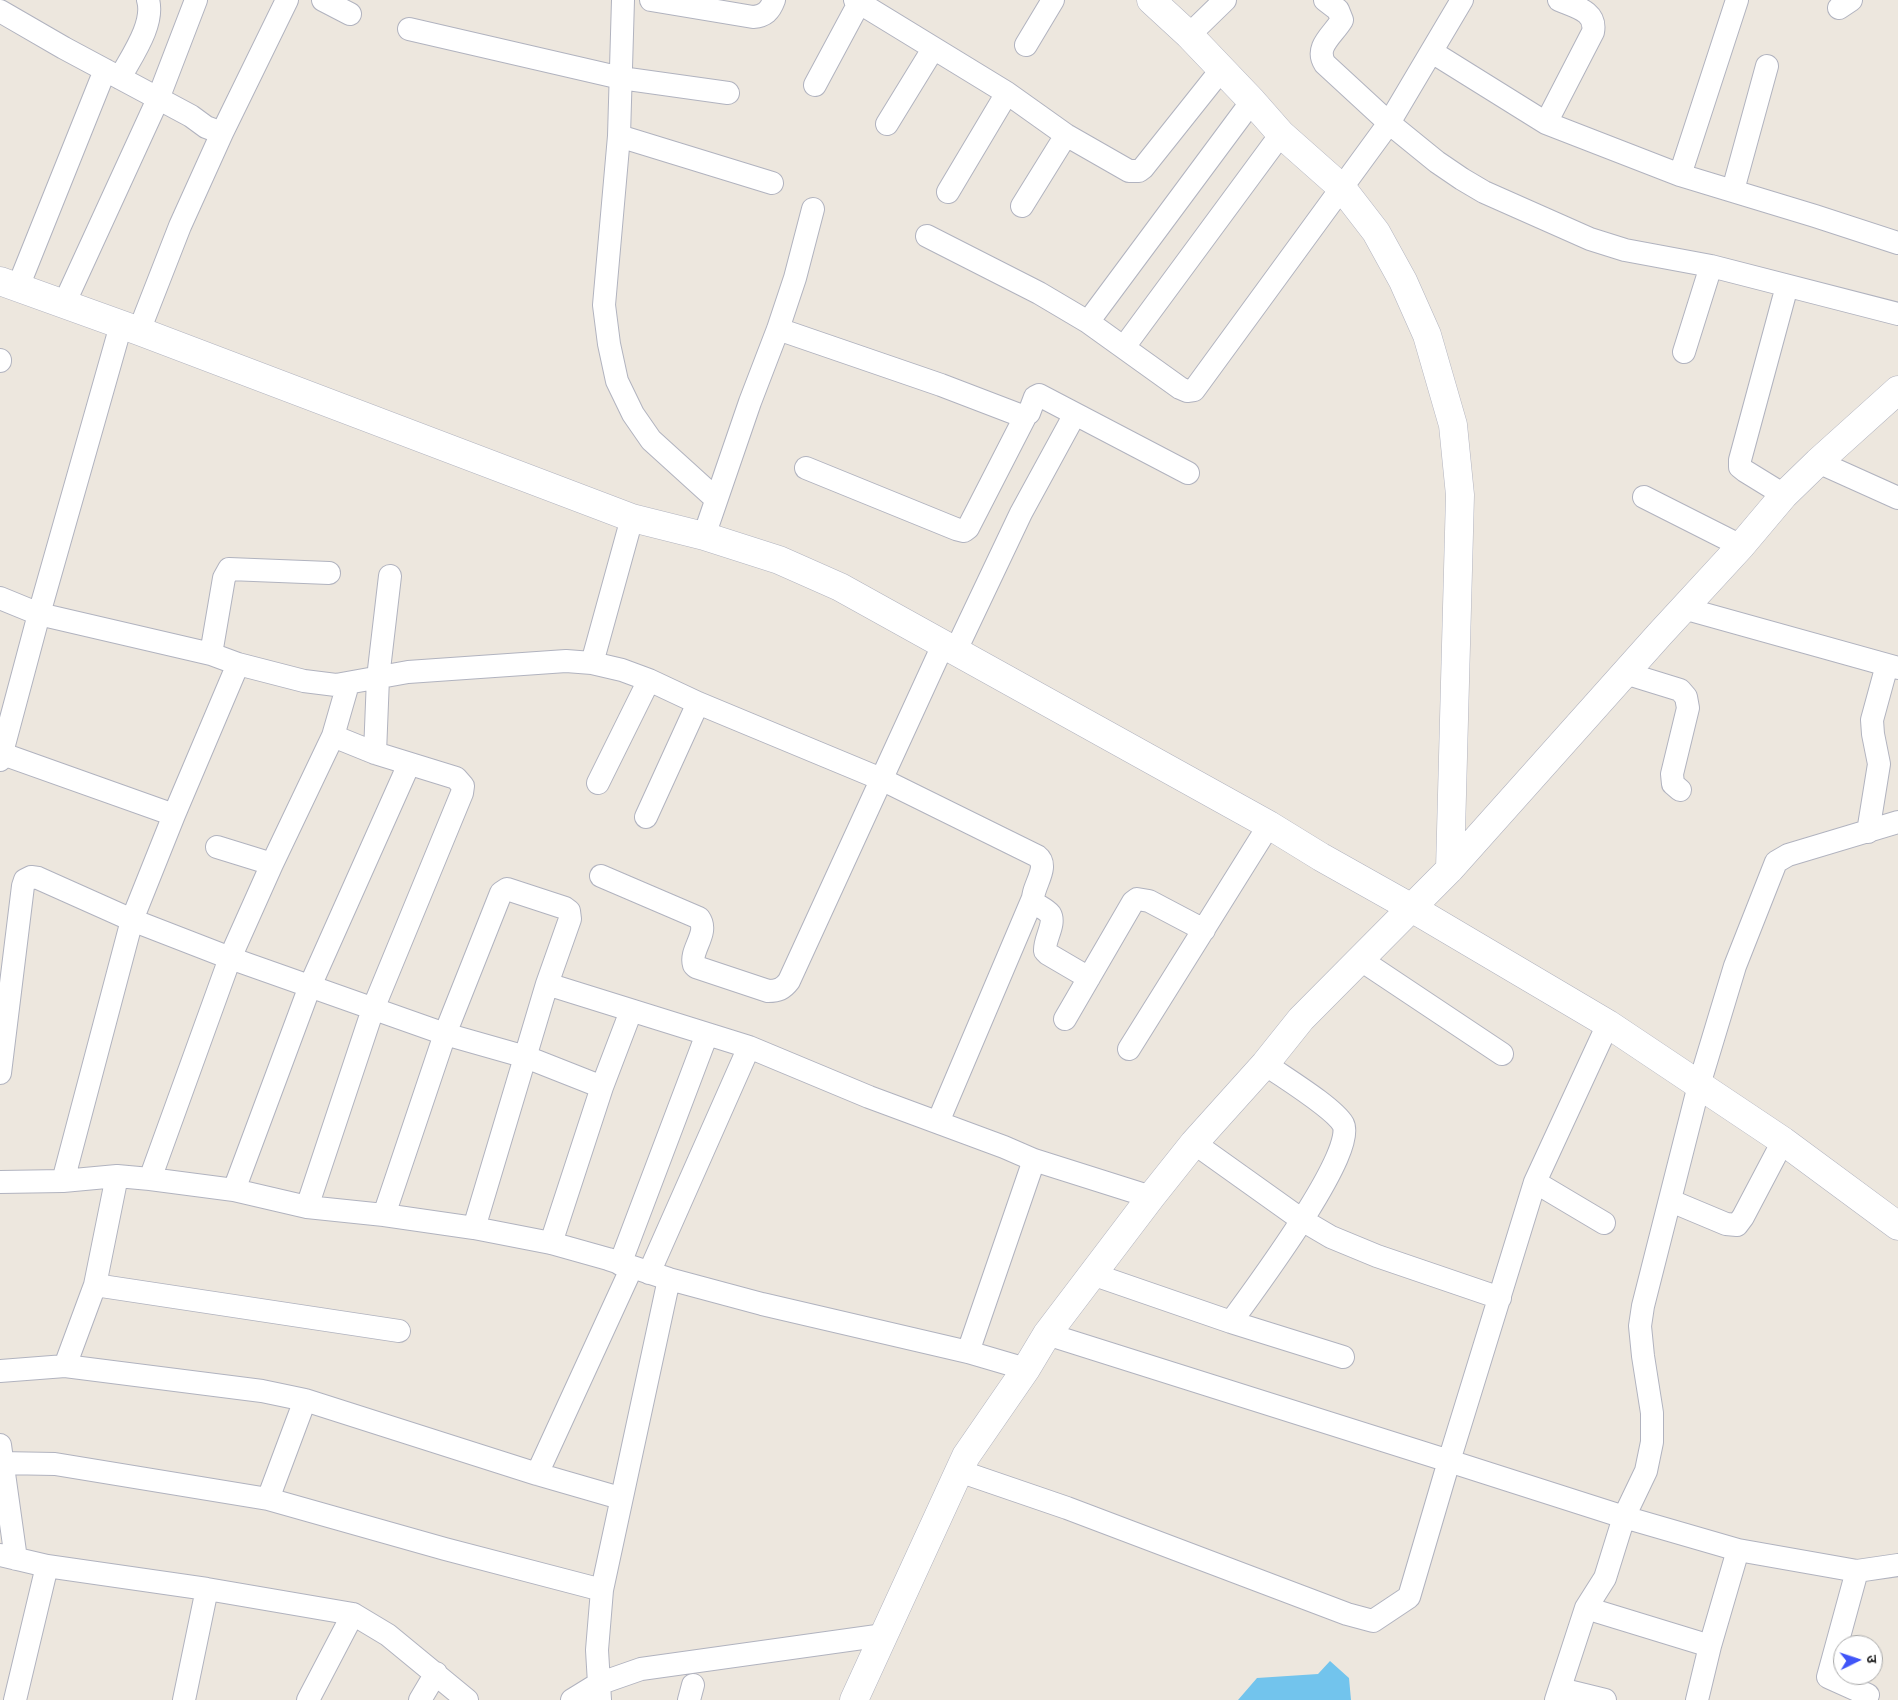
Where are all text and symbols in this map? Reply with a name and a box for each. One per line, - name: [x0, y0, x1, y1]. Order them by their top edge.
- north arrow: [1833, 1635, 1883, 1685]
- text: उ: [1864, 1654, 1881, 1664]

